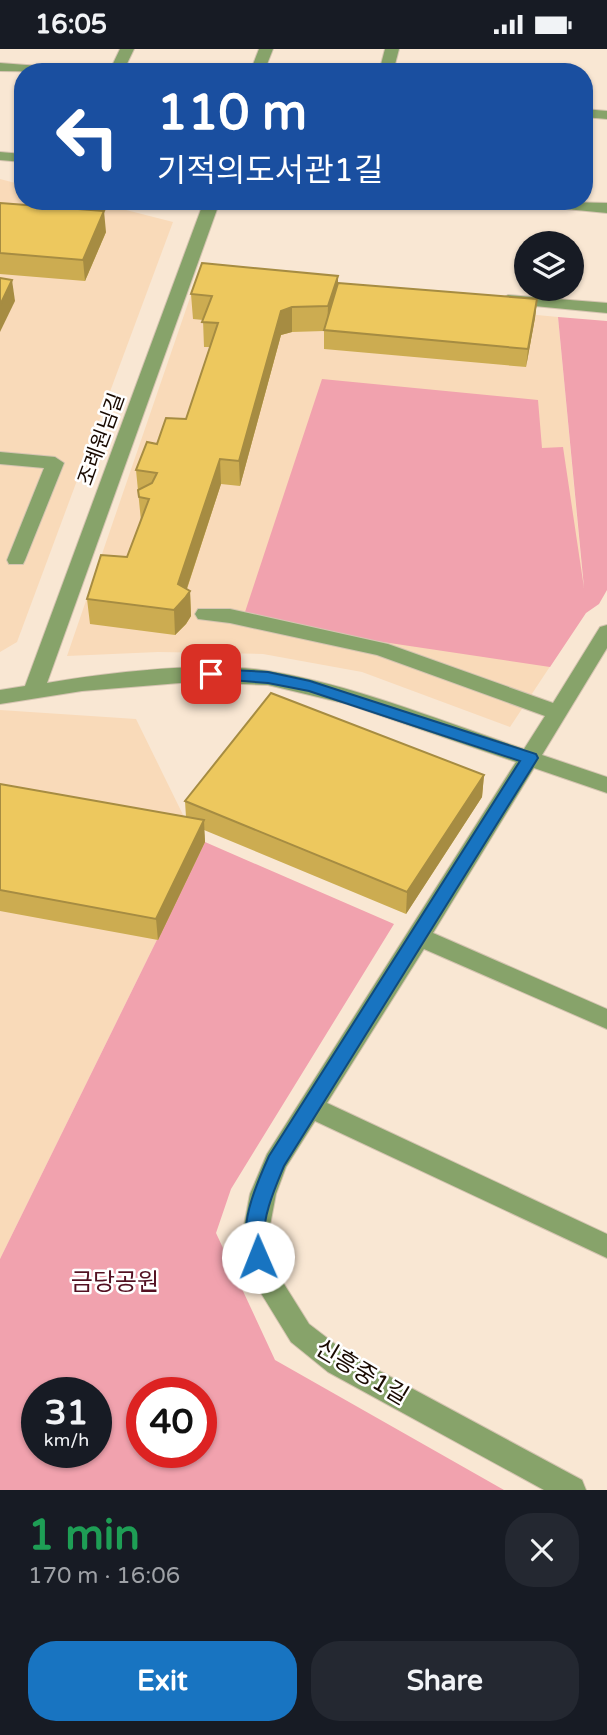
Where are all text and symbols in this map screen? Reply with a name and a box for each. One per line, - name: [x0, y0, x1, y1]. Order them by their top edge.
- text: 16:05: [35, 9, 107, 40]
- text: 110 m: [157, 84, 307, 143]
- icon: left: [42, 91, 133, 182]
- text: 기적의도서관1길: [157, 152, 383, 190]
- map controls: [514, 231, 584, 301]
- button: layers: [514, 231, 584, 301]
- street label: 조례원님길: [73, 390, 130, 489]
- pin: [181, 644, 241, 704]
- icon: arrive: [192, 655, 230, 693]
- position arrow: [221, 1220, 295, 1294]
- park label: 금당공원: [71, 1268, 159, 1297]
- street label: 신흥중1길: [310, 1333, 414, 1411]
- speed limit sign: 40: [126, 1377, 217, 1468]
- text: 31: [45, 1392, 88, 1434]
- text: km/h: [44, 1429, 89, 1451]
- text: 1 min: [28, 1510, 140, 1561]
- button: close: [505, 1513, 579, 1587]
- text: 170 m · 16:06: [28, 1562, 180, 1590]
- button: Exit: [28, 1641, 297, 1721]
- button: Share: [311, 1641, 579, 1721]

